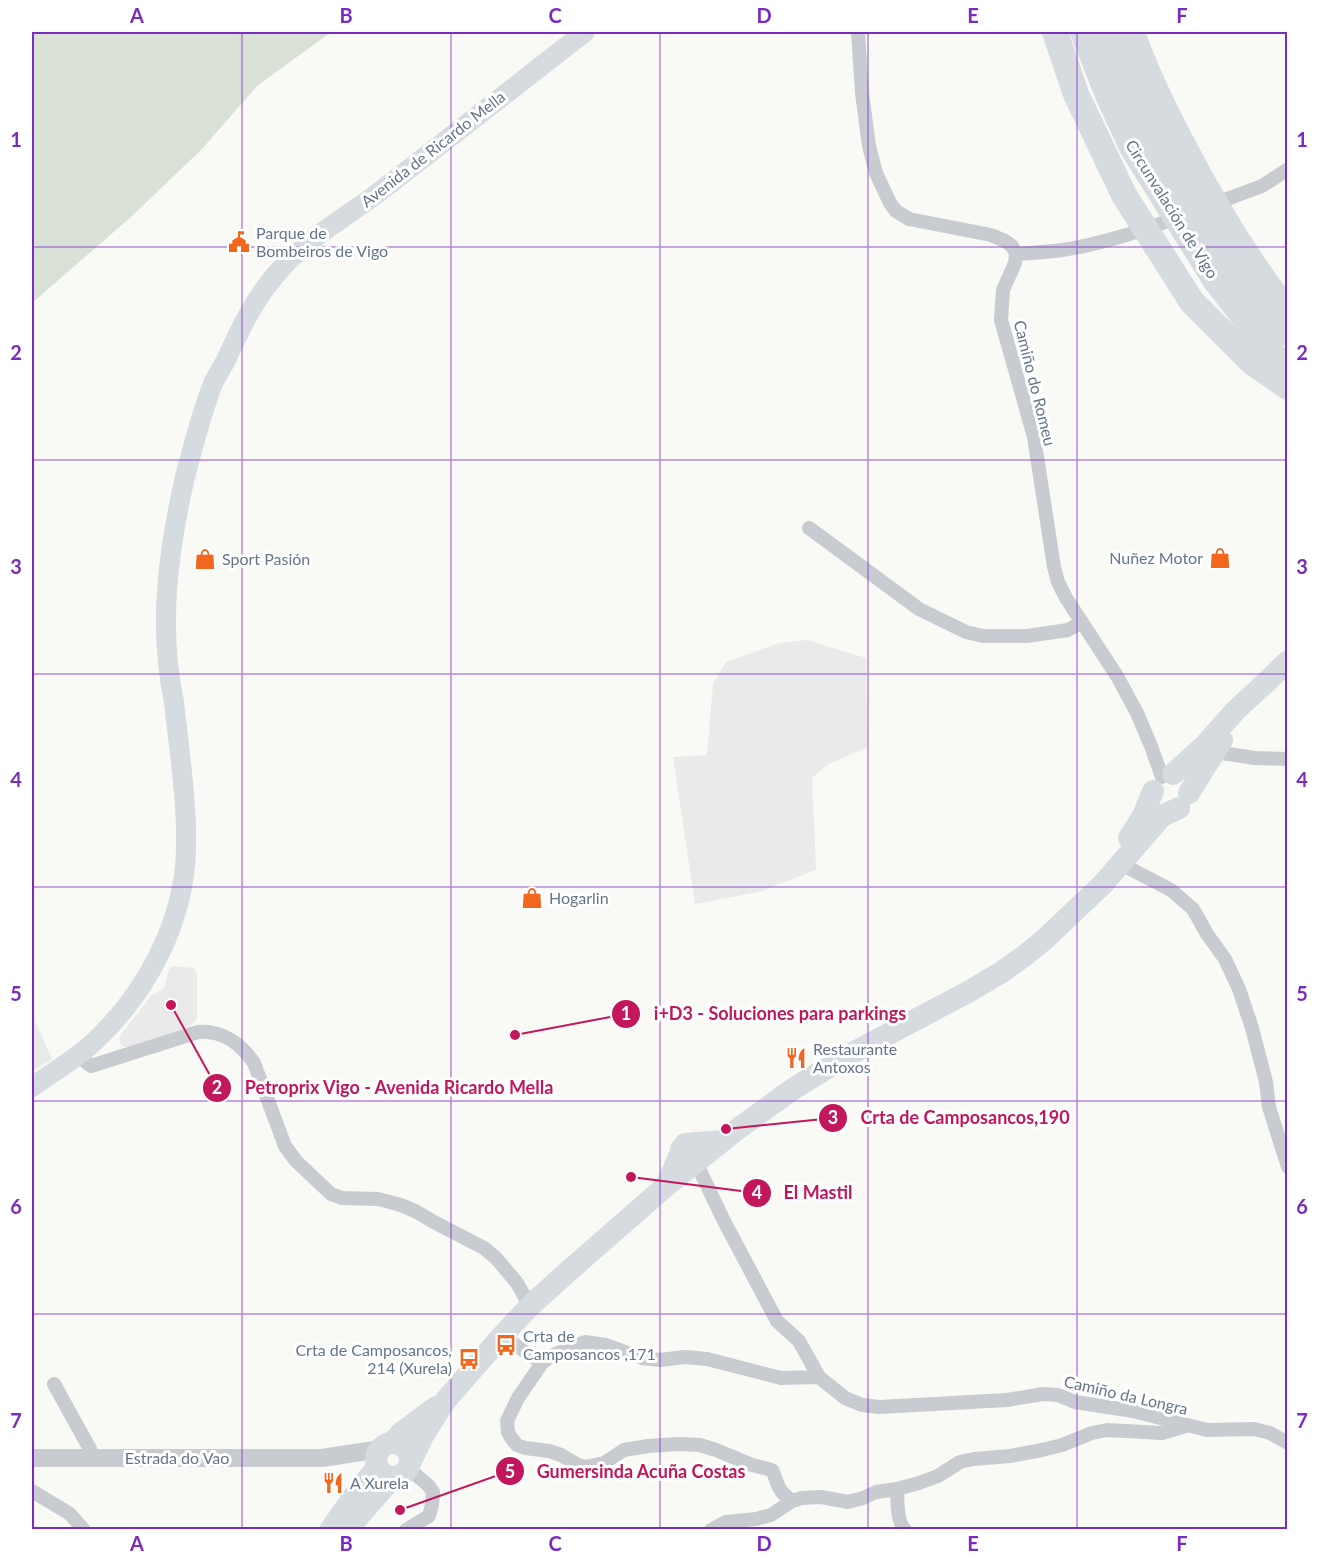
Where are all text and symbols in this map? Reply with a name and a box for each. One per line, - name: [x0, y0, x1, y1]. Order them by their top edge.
- text: A: [129, 3, 144, 27]
- text: B: [339, 3, 353, 27]
- text: C: [548, 3, 562, 27]
- text: D: [756, 3, 772, 27]
- text: E: [967, 3, 979, 27]
- text: F: [1176, 3, 1188, 27]
- street label: Avenida de Ricardo Mella: [357, 86, 508, 211]
- text: 1: [10, 127, 22, 151]
- text: 1: [1296, 127, 1308, 151]
- street label: Circunvalación de Vigo: [1122, 136, 1223, 281]
- place label: Parque de Bombeiros de Vigo: [256, 223, 388, 260]
- public building icon: Parque de Bombeiros de Vigo: [227, 230, 251, 254]
- street label: Camiño do Romeu: [1011, 318, 1060, 448]
- text: 2: [10, 340, 22, 364]
- text: 2: [1296, 340, 1308, 364]
- shop icon: Nuñez Motor: [1208, 546, 1232, 570]
- shop icon: Sport Pasión: [193, 547, 217, 571]
- place label: Nuñez Motor: [1109, 548, 1203, 567]
- place label: Sport Pasión: [222, 549, 310, 568]
- text: 3: [10, 554, 22, 578]
- text: 3: [1296, 554, 1308, 578]
- text: 4: [10, 767, 22, 791]
- text: 4: [1296, 767, 1308, 791]
- shop icon: Hogarlin: [520, 886, 544, 910]
- place label: Hogarlin: [549, 888, 609, 907]
- text: 5: [10, 981, 22, 1005]
- text: 5: [1296, 981, 1308, 1005]
- callout: i+D3 - Soluciones para parkings: [611, 996, 918, 1032]
- text: 1: [621, 1002, 631, 1024]
- text: i+D3 - Soluciones para parkings: [654, 1002, 906, 1024]
- place label: Restaurante Antoxos: [813, 1039, 897, 1076]
- restaurant icon: Restaurante Antoxos: [784, 1046, 808, 1070]
- callout: Petroprix Vigo - Avenida Ricardo Mella: [202, 1070, 566, 1106]
- text: 2: [212, 1076, 222, 1098]
- text: Petroprix Vigo - Avenida Ricardo Mella: [245, 1076, 553, 1098]
- callout: Crta de Camposancos,190: [818, 1100, 1081, 1136]
- text: 3: [828, 1106, 838, 1128]
- text: Crta de Camposancos,190: [860, 1106, 1070, 1128]
- callout: El Mastil: [742, 1175, 865, 1211]
- text: 4: [752, 1181, 762, 1203]
- text: El Mastil: [783, 1181, 853, 1203]
- text: 6: [10, 1194, 22, 1218]
- text: 6: [1296, 1194, 1308, 1218]
- place label: Crta de Camposancos ,171: [523, 1326, 656, 1363]
- bus stop icon: Crta de Camposancos ,171: [494, 1333, 518, 1357]
- place label: Crta de Camposancos, 214 (Xurela): [295, 1340, 452, 1377]
- bus stop icon: Crta de Camposancos, 214 (Xurela): [457, 1347, 481, 1371]
- street label: Camiño da Longra: [1062, 1371, 1190, 1418]
- text: 7: [10, 1408, 22, 1432]
- text: 7: [1296, 1408, 1308, 1432]
- street label: Estrada do Vao: [125, 1448, 229, 1467]
- callout: Gumersinda Acuña Costas: [495, 1453, 758, 1489]
- text: 5: [505, 1460, 515, 1482]
- text: Gumersinda Acuña Costas: [537, 1460, 745, 1482]
- restaurant icon: A Xurela: [321, 1471, 345, 1495]
- place label: A Xurela: [350, 1473, 409, 1492]
- text: A: [129, 1531, 144, 1555]
- text: B: [339, 1531, 353, 1555]
- text: C: [548, 1531, 562, 1555]
- text: D: [756, 1531, 772, 1555]
- text: E: [967, 1531, 979, 1555]
- text: F: [1176, 1531, 1188, 1555]

